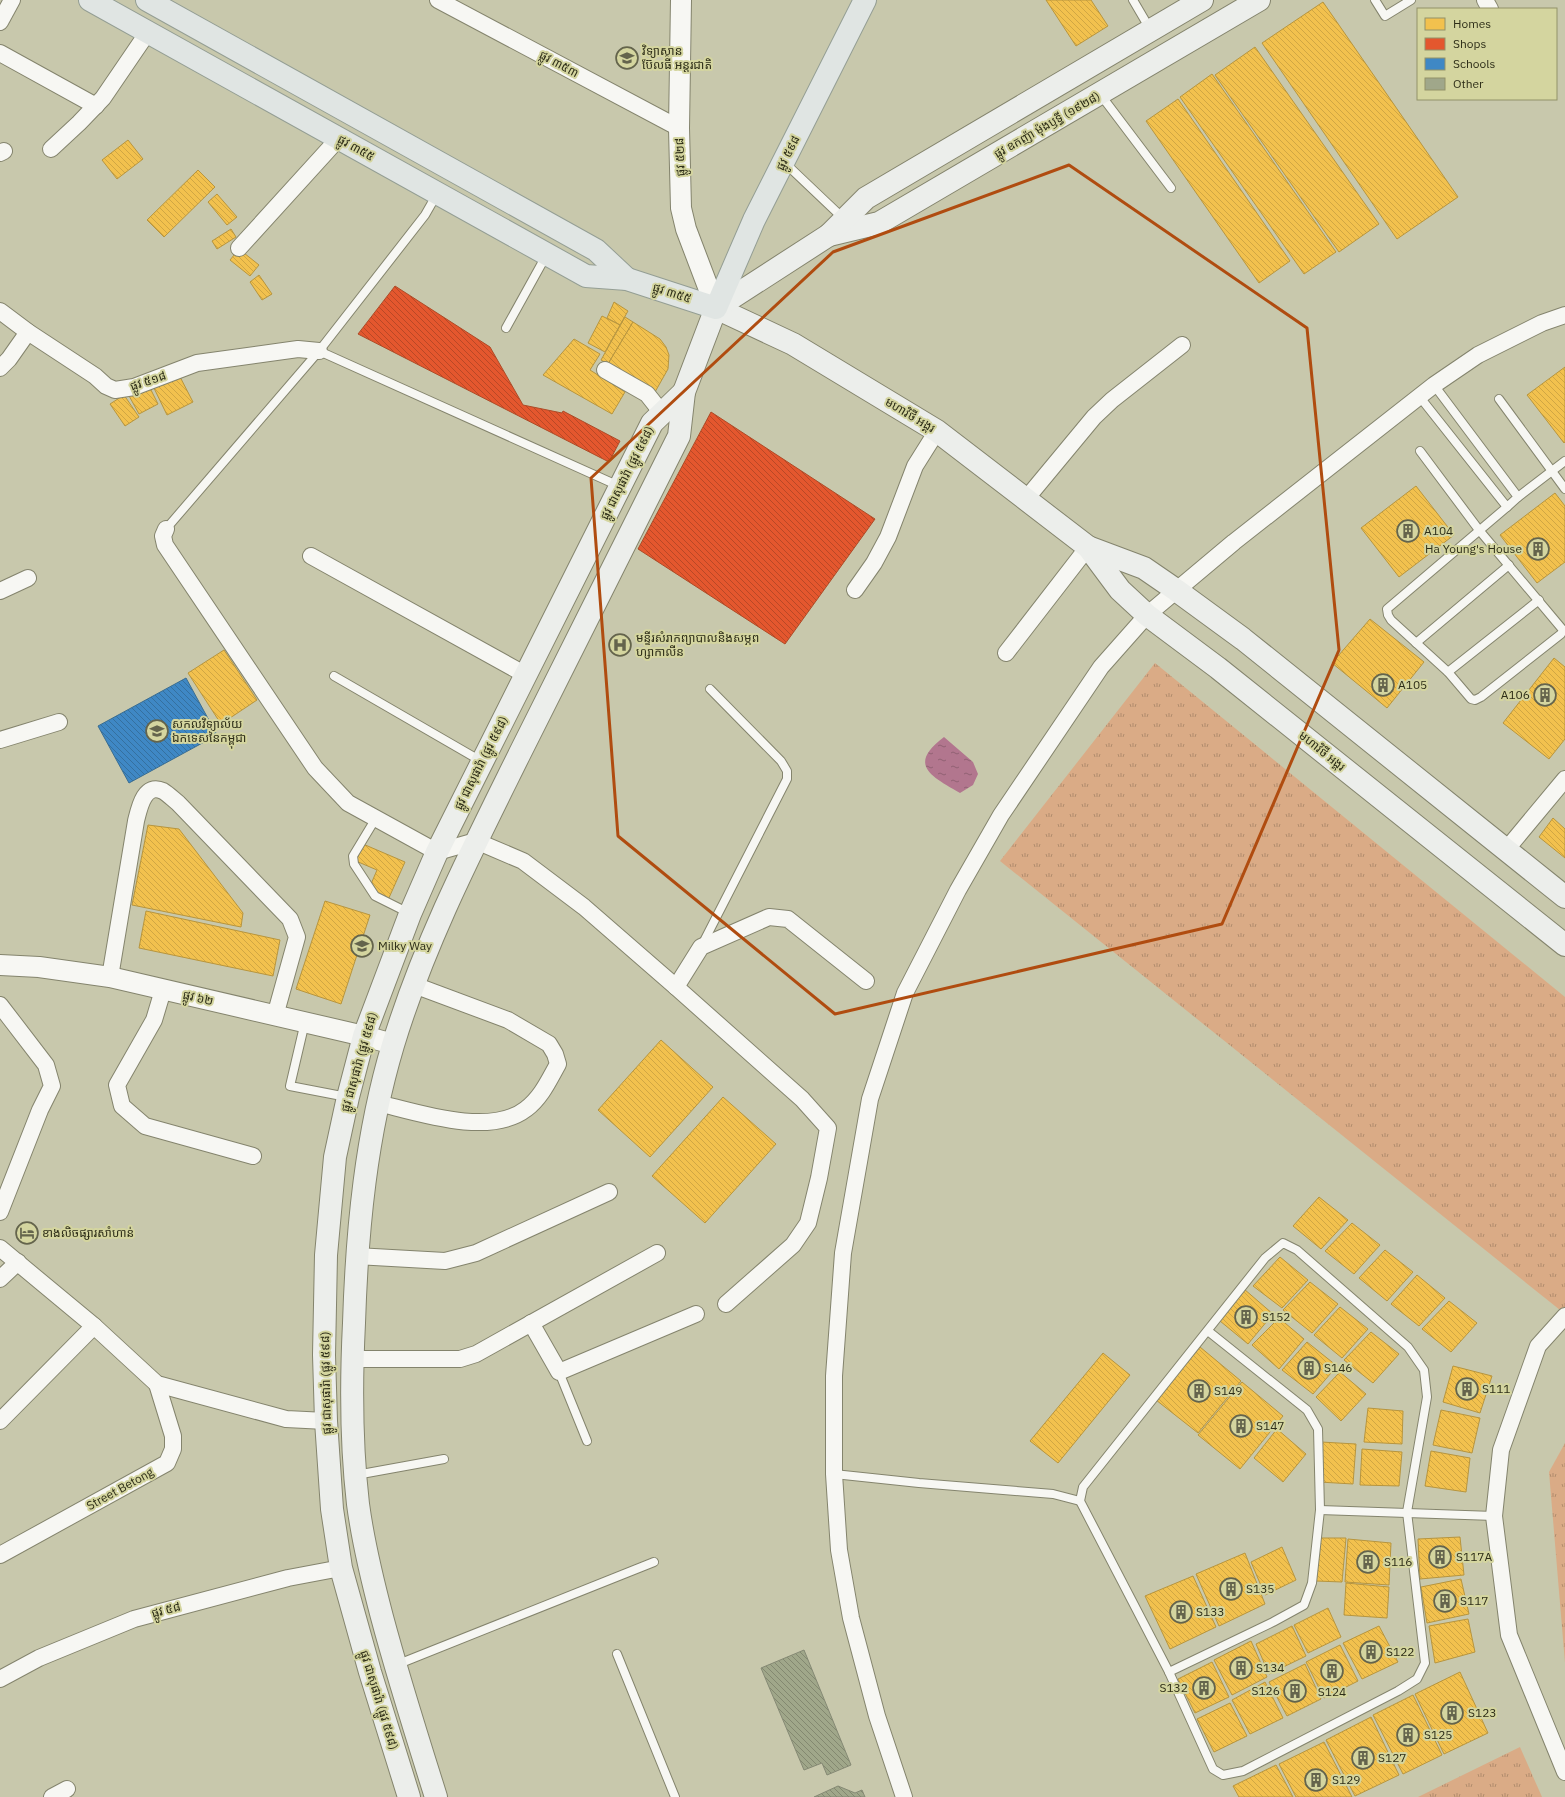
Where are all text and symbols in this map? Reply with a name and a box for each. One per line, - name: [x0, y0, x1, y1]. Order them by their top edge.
- legend: [1417, 8, 1557, 100]
- text: Homes: [1453, 16, 1491, 31]
- text: Shops: [1453, 36, 1486, 51]
- place label: វិទ្យាស្ថាន ប៊ែលធី អន្ដរជាតិ: [642, 43, 712, 72]
- school or university icon: វិទ្យាស្ថាន ប៊ែលធី អន្ដរជាតិ: [614, 45, 640, 71]
- street label: ផ្លូវ ៣៥៣: [535, 47, 582, 83]
- text: Schools: [1453, 56, 1496, 71]
- text: Other: [1453, 76, 1484, 91]
- street label: ផ្លូវ ឧកញ៉ា ម៉ុងឫទ្ធី (១៩២៨): [991, 88, 1104, 164]
- street label: ផ្លូវ ៣៥៥: [333, 131, 377, 167]
- street label: ផ្លូវ ៥៩៨: [772, 133, 806, 174]
- street label: ផ្លូវ ៥២៨: [671, 137, 691, 177]
- street label: ផ្លូវ ៣៥៥: [650, 279, 693, 309]
- street label: ផ្លូវ ៥១៨: [128, 367, 169, 397]
- street label: មហាវិថី អង្គរ: [883, 394, 938, 436]
- street label: ផ្លូវ ជាសុផារ៉ា (ផ្លូវ ៥៩៨): [596, 423, 660, 524]
- building icon: A104: [1395, 518, 1421, 544]
- place label: A104: [1424, 523, 1453, 538]
- building icon: Ha Young's House: [1525, 536, 1551, 562]
- place label: Ha Young's House: [1425, 541, 1522, 556]
- place label: មន្ទីរសំរាកព្យាបាលនិងសម្ភព ហ្សាកាលីន: [636, 630, 759, 659]
- hospital icon: មន្ទីរសំរាកព្យាបាលនិងសម្ភព ហ្សាកាលីន: [607, 632, 633, 658]
- building icon: A105: [1370, 672, 1396, 698]
- place label: A105: [1398, 677, 1427, 692]
- building icon: A106: [1532, 682, 1558, 708]
- place label: A106: [1501, 687, 1530, 702]
- street label: ផ្លូវ ជាសុផារ៉ា (ផ្លូវ ៥៩៨): [450, 713, 514, 814]
- place label: សកលវិទ្យាល័យ ឯកទេសនៃកម្ពុជា: [172, 716, 246, 749]
- school or university icon: សកលវិទ្យាល័យ ឯកទេសនៃកម្ពុជា: [144, 718, 170, 744]
- street label: មហាវិថី អង្គរ: [1296, 727, 1349, 774]
- school or university icon: Milky Way: [349, 933, 375, 959]
- place label: Milky Way: [378, 938, 432, 953]
- street label: ផ្លូវ ៦២: [181, 987, 215, 1012]
- street label: ផ្លូវ ជាសុផារ៉ា (ផ្លូវ ៥៩៨): [337, 1010, 383, 1114]
- hotel icon: ខាងលិចផ្សារសាំហាន់: [14, 1220, 40, 1246]
- place label: ខាងលិចផ្សារសាំហាន់: [42, 1225, 134, 1240]
- building icon: S152: [1233, 1304, 1259, 1330]
- place label: S152: [1262, 1309, 1291, 1324]
- street label: ផ្លូវ ជាសុផារ៉ា (ផ្លូវ ៥៩៨): [317, 1331, 337, 1435]
- building icon: S146: [1296, 1355, 1322, 1381]
- place label: S146: [1324, 1360, 1353, 1375]
- building icon: S111: [1454, 1376, 1480, 1402]
- building icon: S149: [1186, 1378, 1212, 1404]
- place label: S111: [1482, 1381, 1511, 1396]
- place label: S149: [1214, 1383, 1243, 1398]
- building icon: S147: [1228, 1413, 1254, 1439]
- place label: S147: [1256, 1418, 1285, 1433]
- street label: Street Betong: [84, 1464, 156, 1513]
- building icon: S117A: [1427, 1544, 1453, 1570]
- building icon: S116: [1355, 1549, 1381, 1575]
- place label: S117A: [1456, 1549, 1493, 1564]
- place label: S116: [1384, 1554, 1413, 1569]
- building icon: S135: [1218, 1576, 1244, 1602]
- place label: S135: [1246, 1581, 1275, 1596]
- building icon: S117: [1432, 1588, 1458, 1614]
- place label: S117: [1460, 1593, 1489, 1608]
- street label: ផ្លូវ ៥៨: [150, 1598, 183, 1624]
- building icon: S133: [1168, 1599, 1194, 1625]
- place label: S133: [1196, 1604, 1225, 1619]
- building icon: S122: [1358, 1639, 1384, 1665]
- place label: S122: [1386, 1644, 1415, 1659]
- street label: ផ្លូវ ជាសុផារ៉ា (ផ្លូវ ៥៩៨): [354, 1648, 402, 1752]
- building icon: S134: [1228, 1655, 1254, 1681]
- building icon: S124: [1319, 1658, 1345, 1684]
- place label: S134: [1256, 1660, 1285, 1675]
- building icon: S132: [1191, 1675, 1217, 1701]
- building icon: S126: [1282, 1678, 1308, 1704]
- place label: S132: [1159, 1680, 1188, 1695]
- place label: S126: [1251, 1683, 1280, 1698]
- place label: S124: [1318, 1684, 1346, 1699]
- building icon: S123: [1439, 1700, 1465, 1726]
- place label: S123: [1468, 1705, 1497, 1720]
- building icon: S125: [1395, 1722, 1421, 1748]
- place label: S125: [1424, 1727, 1453, 1742]
- building icon: S127: [1350, 1745, 1376, 1771]
- place label: S127: [1378, 1750, 1407, 1765]
- building icon: S129: [1303, 1767, 1329, 1793]
- place label: S129: [1332, 1772, 1361, 1787]

